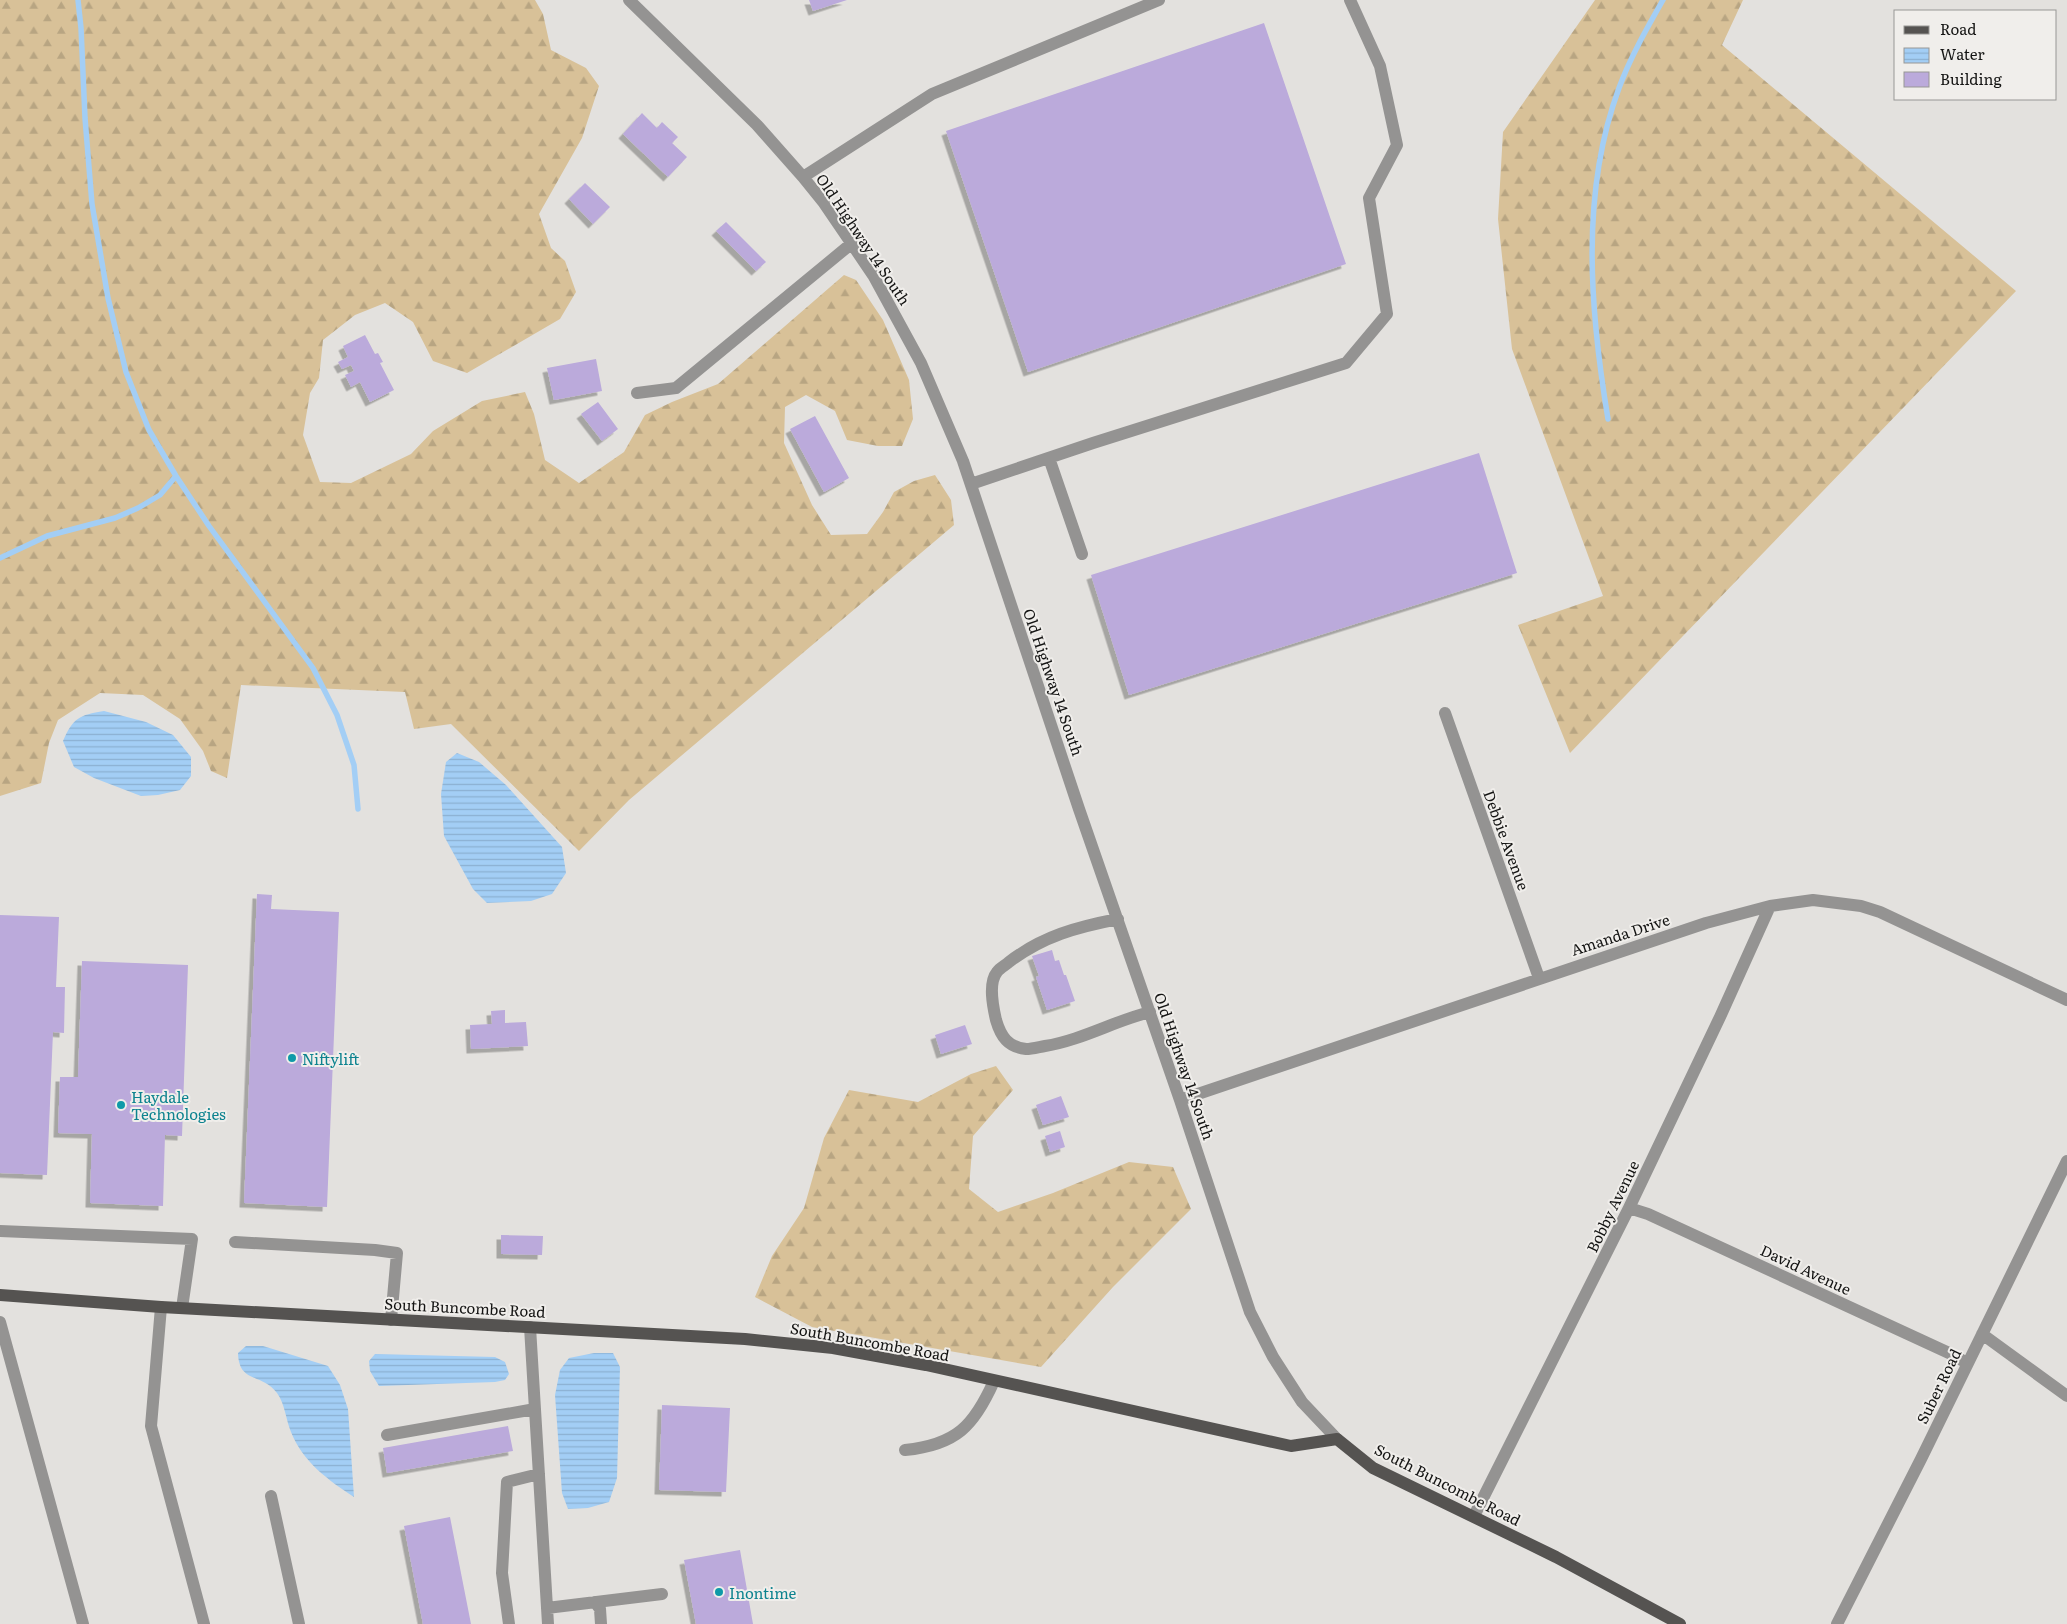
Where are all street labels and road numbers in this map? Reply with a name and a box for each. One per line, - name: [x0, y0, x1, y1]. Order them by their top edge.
- street label: Old Highway 14 South: [811, 168, 917, 310]
- street label: Old Highway 14 South: [1018, 605, 1090, 759]
- street label: Debbie Avenue: [1478, 787, 1536, 893]
- street label: Amanda Drive: [1568, 907, 1673, 961]
- street label: Old Highway 14 South: [1149, 989, 1221, 1143]
- street label: Bobby Avenue: [1580, 1156, 1644, 1256]
- street label: David Avenue: [1757, 1238, 1855, 1300]
- street label: South Buncombe Road: [384, 1291, 546, 1323]
- street label: South Buncombe Road: [789, 1316, 951, 1366]
- street label: Suber Road: [1910, 1344, 1966, 1428]
- street label: South Buncombe Road: [1371, 1437, 1525, 1531]

